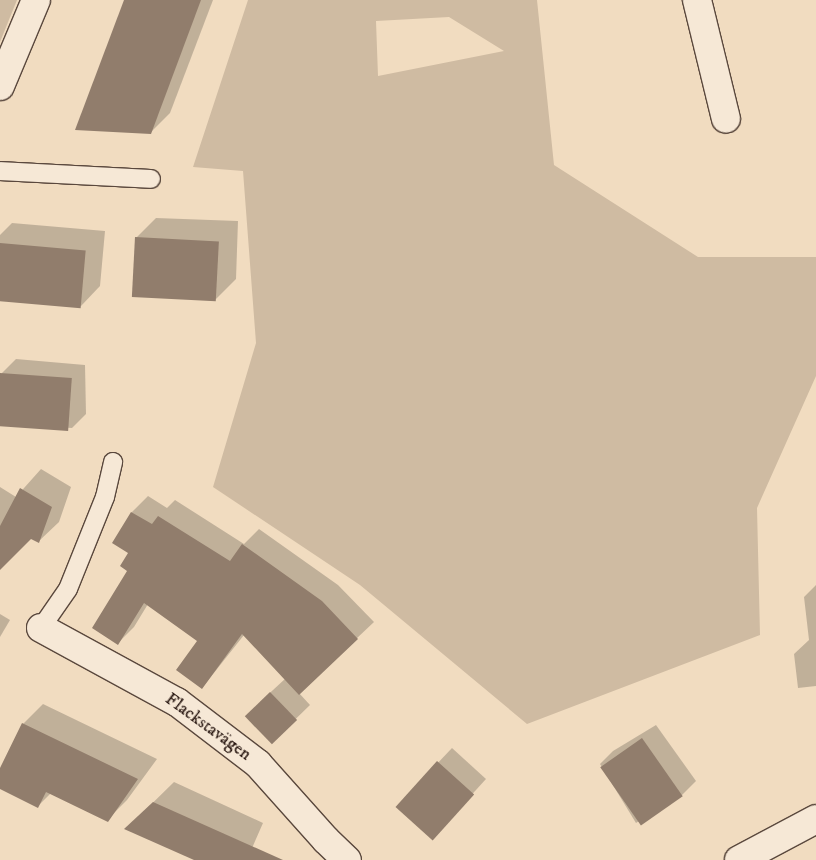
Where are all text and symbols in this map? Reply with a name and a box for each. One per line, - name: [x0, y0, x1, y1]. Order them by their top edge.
- street label: Flackstavägen: [161, 688, 255, 766]

